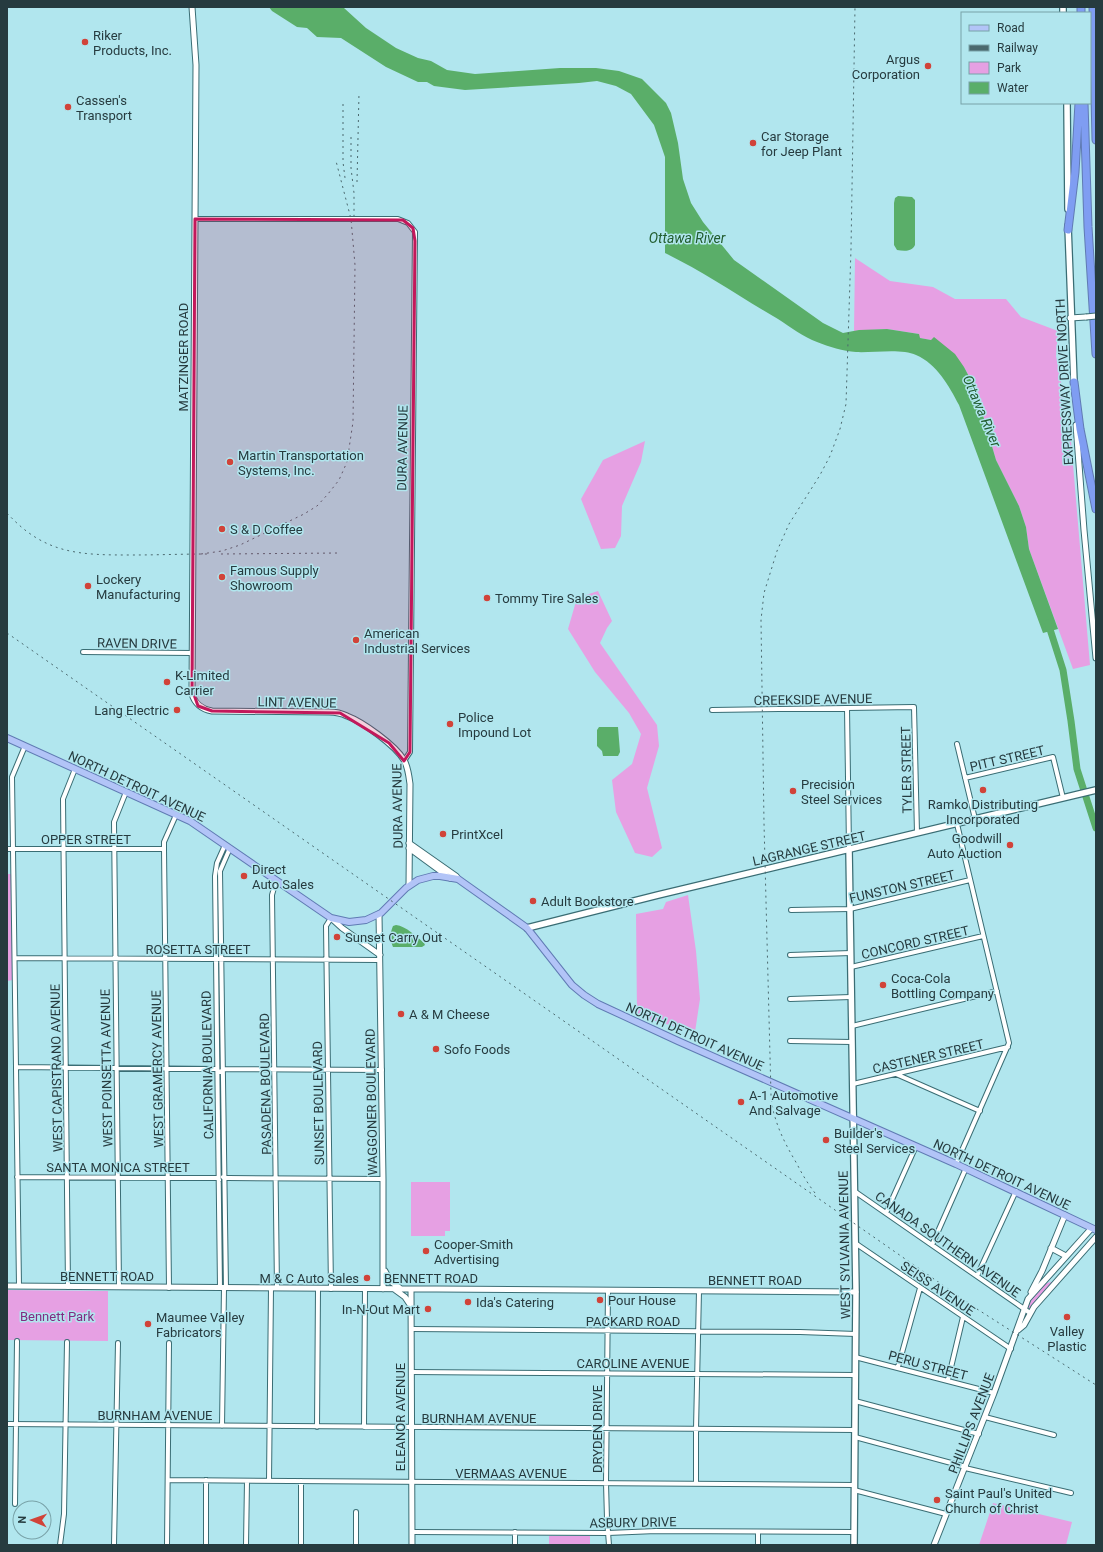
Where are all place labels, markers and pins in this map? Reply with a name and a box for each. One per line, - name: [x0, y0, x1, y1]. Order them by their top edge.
- place label: Riker Products, Inc.: [93, 28, 172, 58]
- marker: Riker Products, Inc.: [80, 37, 90, 47]
- place label: Argus Corporation: [852, 52, 920, 82]
- marker: Argus Corporation: [923, 61, 933, 71]
- place label: Cassen's Transport: [76, 93, 132, 123]
- marker: Cassen's Transport: [63, 102, 73, 112]
- place label: Car Storage for Jeep Plant: [761, 129, 842, 159]
- marker: Car Storage for Jeep Plant: [748, 138, 758, 148]
- place label: Martin Transportation Systems, Inc.: [238, 448, 364, 478]
- marker: Martin Transportation Systems, Inc.: [225, 457, 235, 467]
- place label: S & D Coffee: [230, 522, 303, 537]
- marker: S & D Coffee: [217, 524, 227, 534]
- place label: Famous Supply Showroom: [230, 563, 319, 593]
- place label: Lockery Manufacturing: [96, 572, 181, 602]
- marker: Famous Supply Showroom: [217, 572, 227, 582]
- marker: Lockery Manufacturing: [83, 581, 93, 591]
- place label: Tommy Tire Sales: [495, 591, 599, 606]
- marker: Tommy Tire Sales: [482, 593, 492, 603]
- place label: American Industrial Services: [364, 626, 470, 656]
- marker: American Industrial Services: [351, 635, 361, 645]
- place label: K-Limited Carrier: [175, 668, 230, 698]
- marker: K-Limited Carrier: [162, 677, 172, 687]
- place label: Lang Electric: [94, 703, 169, 718]
- marker: Lang Electric: [172, 705, 182, 715]
- place label: Police Impound Lot: [458, 710, 531, 740]
- marker: Police Impound Lot: [445, 719, 455, 729]
- place label: Precision Steel Services: [801, 777, 882, 807]
- marker: Ramko Distributing Incorporated: [978, 785, 988, 795]
- marker: Precision Steel Services: [788, 786, 798, 796]
- place label: Ramko Distributing Incorporated: [928, 797, 1038, 827]
- place label: PrintXcel: [451, 827, 503, 842]
- marker: PrintXcel: [438, 829, 448, 839]
- place label: Goodwill Auto Auction: [927, 831, 1002, 861]
- marker: Goodwill Auto Auction: [1005, 840, 1015, 850]
- place label: Direct Auto Sales: [252, 862, 314, 892]
- marker: Direct Auto Sales: [239, 871, 249, 881]
- place label: Adult Bookstore: [541, 894, 634, 909]
- marker: Adult Bookstore: [528, 896, 538, 906]
- place label: Sunset Carry Out: [345, 930, 442, 945]
- marker: Sunset Carry Out: [332, 932, 342, 942]
- place label: Coca-Cola Bottling Company: [891, 971, 994, 1001]
- marker: Coca-Cola Bottling Company: [878, 980, 888, 990]
- place label: A & M Cheese: [409, 1007, 490, 1022]
- marker: A & M Cheese: [396, 1009, 406, 1019]
- place label: Sofo Foods: [444, 1042, 511, 1057]
- marker: Sofo Foods: [431, 1044, 441, 1054]
- place label: A-1 Automotive And Salvage: [749, 1088, 838, 1118]
- marker: A-1 Automotive And Salvage: [736, 1097, 746, 1107]
- place label: Builder's Steel Services: [834, 1126, 915, 1156]
- marker: Builder's Steel Services: [821, 1135, 831, 1145]
- place label: Cooper-Smith Advertising: [434, 1237, 513, 1267]
- marker: Cooper-Smith Advertising: [421, 1246, 431, 1256]
- place label: M & C Auto Sales: [260, 1271, 359, 1286]
- marker: M & C Auto Sales: [362, 1273, 372, 1283]
- place label: Pour House: [608, 1293, 676, 1308]
- place label: Ida's Catering: [476, 1295, 554, 1310]
- marker: Pour House: [595, 1295, 605, 1305]
- marker: Ida's Catering: [463, 1297, 473, 1307]
- place label: In-N-Out Mart: [342, 1302, 420, 1317]
- marker: In-N-Out Mart: [423, 1304, 433, 1314]
- place label: Maumee Valley Fabricators: [156, 1310, 244, 1340]
- marker: Valley Plastic: [1062, 1312, 1072, 1322]
- marker: Maumee Valley Fabricators: [143, 1319, 153, 1329]
- place label: Valley Plastic: [1047, 1324, 1087, 1354]
- place label: Saint Paul's United Church of Christ: [945, 1486, 1052, 1516]
- marker: Saint Paul's United Church of Christ: [932, 1495, 942, 1505]

